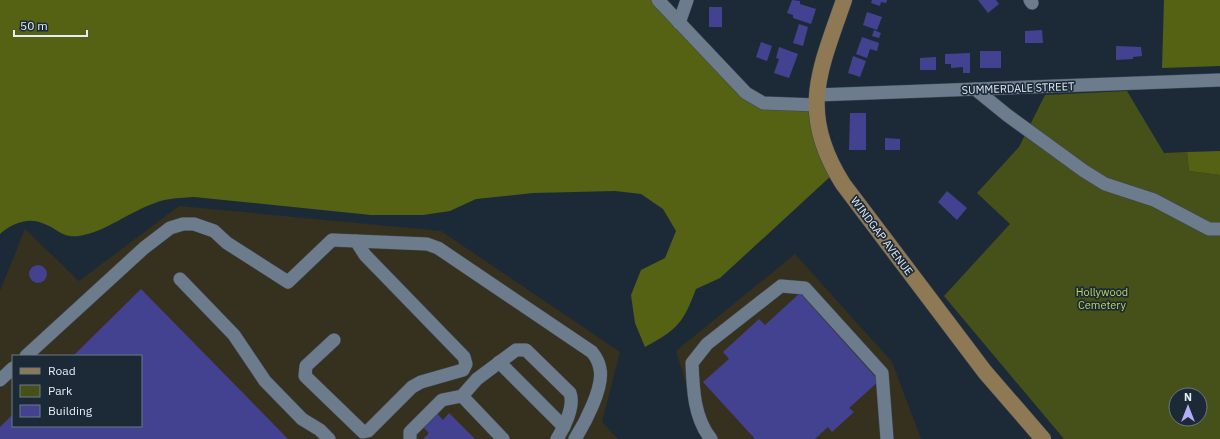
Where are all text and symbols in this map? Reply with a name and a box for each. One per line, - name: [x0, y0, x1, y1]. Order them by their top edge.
- scale bar: [14, 12, 87, 38]
- text: 50 m: [20, 18, 48, 33]
- street label: SUMMERDALE STREET: [961, 79, 1075, 97]
- street label: WINDGAP AVENUE: [848, 194, 916, 278]
- park label: Hollywood Cemetery: [1076, 285, 1128, 312]
- legend: [12, 355, 142, 427]
- text: Road: [48, 363, 76, 378]
- text: Park: [48, 383, 73, 398]
- north arrow: [1168, 387, 1208, 427]
- text: N: [1184, 390, 1192, 404]
- text: Building: [48, 403, 93, 418]

